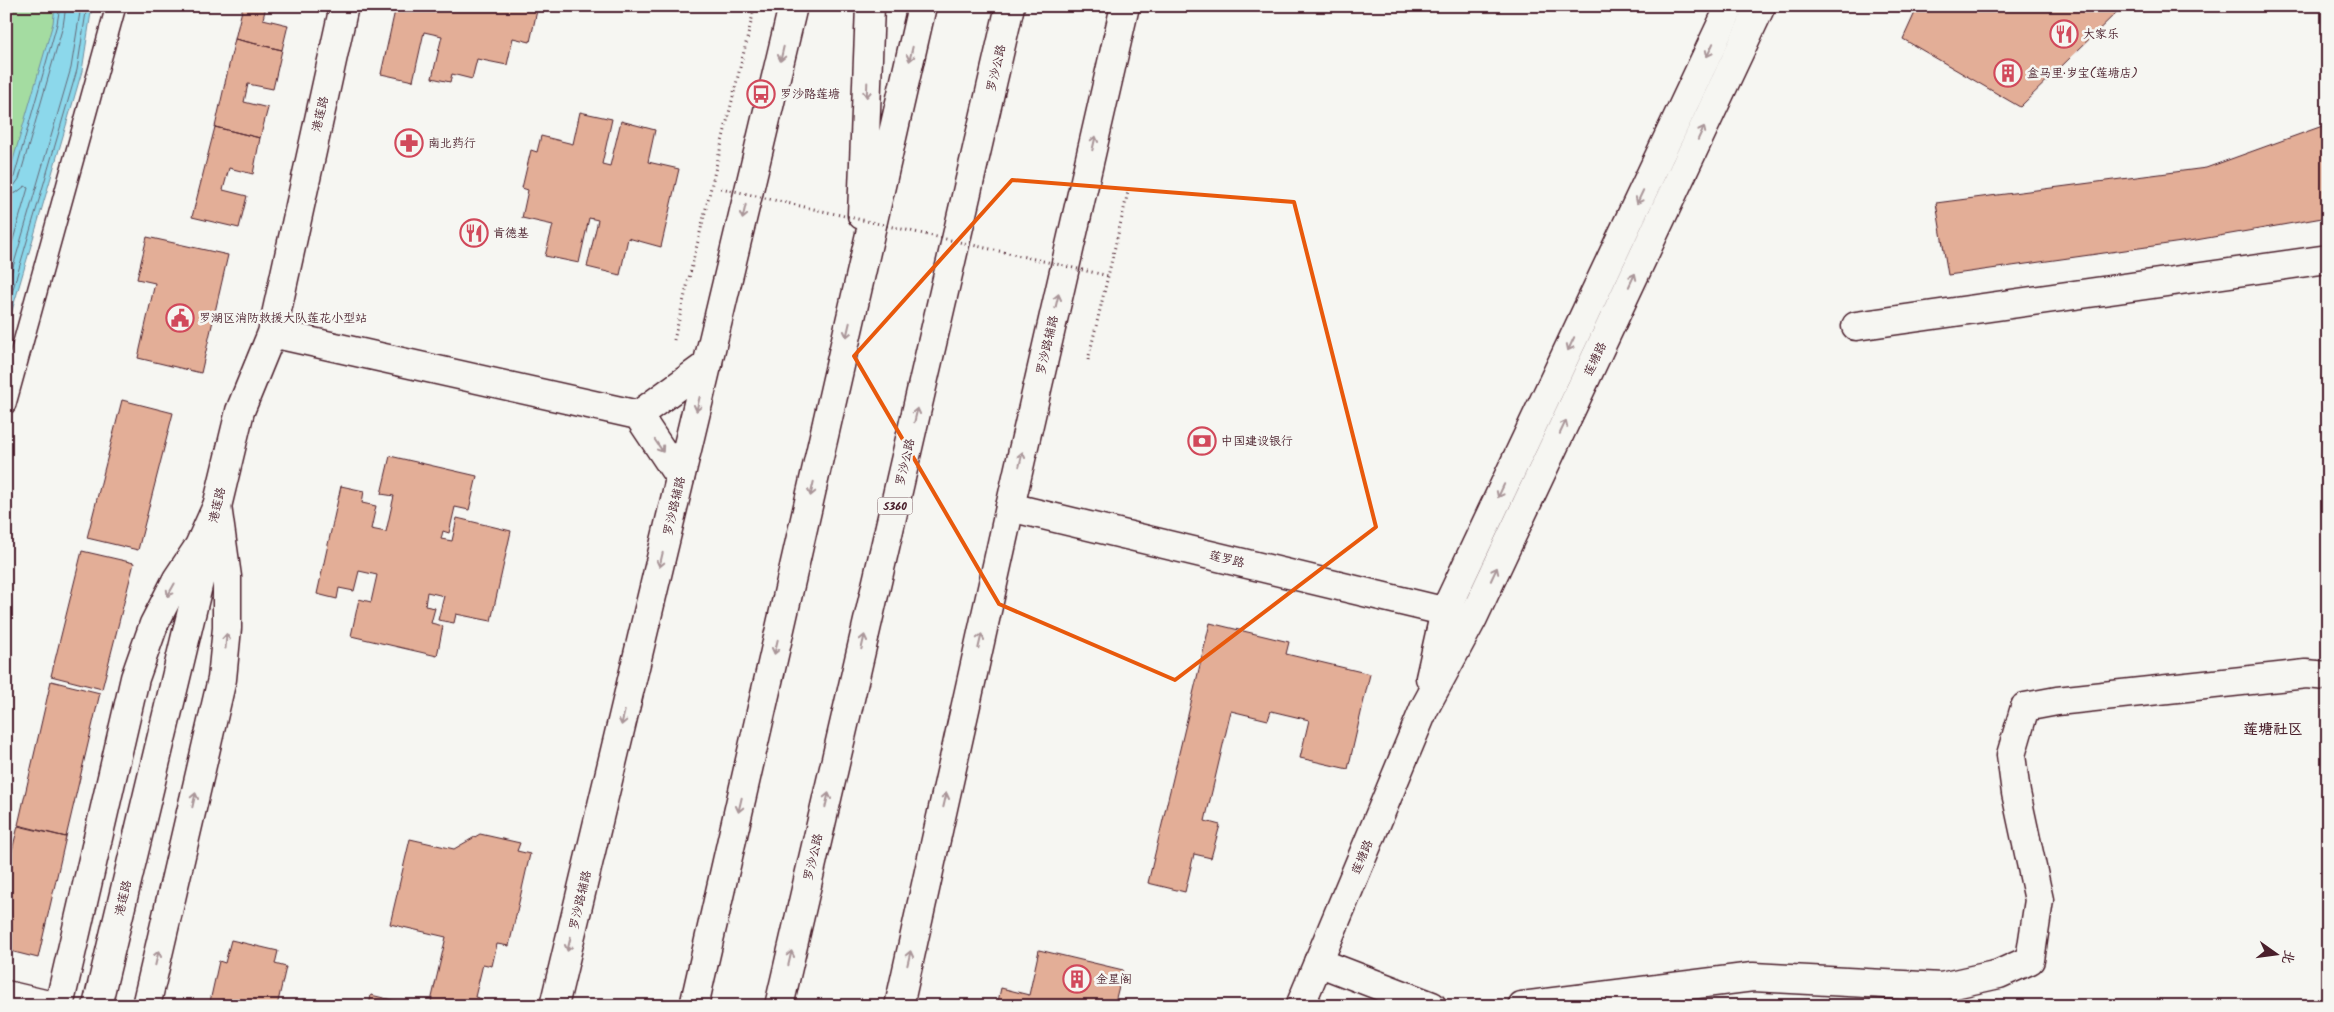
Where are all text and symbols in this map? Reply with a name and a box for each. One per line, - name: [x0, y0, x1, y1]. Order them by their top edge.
- restaurant icon: 大家乐: [2049, 19, 2079, 49]
- place label: 大家乐: [2083, 25, 2119, 44]
- one-way arrow: [1704, 42, 1714, 57]
- street label: 罗沙公路: [982, 43, 1011, 94]
- one-way arrow: [777, 45, 786, 61]
- one-way arrow: [906, 45, 915, 61]
- building icon: 盒马里·岁宝(莲塘店): [1993, 58, 2023, 88]
- place label: 盒马里·岁宝(莲塘店): [2027, 64, 2138, 83]
- bus stop icon: 罗沙路莲塘: [746, 79, 776, 109]
- one-way arrow: [862, 82, 872, 98]
- place label: 罗沙路莲塘: [780, 85, 840, 104]
- street label: 港莲路: [307, 94, 334, 134]
- one-way arrow: [1697, 126, 1707, 141]
- pharmacy icon: 南北药行: [394, 128, 424, 158]
- place label: 南北药行: [428, 134, 476, 153]
- one-way arrow: [1089, 135, 1099, 151]
- one-way arrow: [1635, 189, 1644, 204]
- one-way arrow: [739, 203, 748, 219]
- restaurant icon: 肯德基: [459, 218, 489, 248]
- place label: 肯德基: [493, 224, 529, 243]
- one-way arrow: [1628, 273, 1637, 288]
- one-way arrow: [1053, 293, 1062, 309]
- public building icon: 罗湖区消防救援大队莲花小型站: [165, 303, 195, 333]
- place label: 罗湖区消防救援大队莲花小型站: [199, 309, 367, 328]
- street label: 罗沙路辅路: [1031, 314, 1063, 376]
- one-way arrow: [843, 322, 852, 338]
- one-way arrow: [1566, 336, 1575, 351]
- street label: 莲塘路: [1579, 339, 1612, 380]
- one-way arrow: [693, 395, 702, 411]
- one-way arrow: [912, 408, 921, 424]
- one-way arrow: [1559, 420, 1568, 435]
- bank icon: 中国建设银行: [1187, 426, 1217, 456]
- place label: 中国建设银行: [1221, 432, 1293, 451]
- street label: 罗沙公路: [891, 437, 920, 488]
- one-way arrow: [654, 439, 664, 453]
- one-way arrow: [1017, 452, 1026, 468]
- street label: 罗沙路辅路: [658, 475, 690, 537]
- one-way arrow: [807, 480, 816, 496]
- one-way arrow: [1496, 483, 1506, 498]
- street label: 港莲路: [204, 485, 231, 525]
- road number: S360: [878, 498, 912, 514]
- street label: 莲罗路: [1207, 546, 1247, 573]
- one-way arrow: [656, 551, 665, 567]
- one-way arrow: [1489, 567, 1499, 582]
- one-way arrow: [166, 582, 175, 597]
- one-way arrow: [222, 633, 231, 649]
- one-way arrow: [976, 633, 985, 649]
- one-way arrow: [859, 634, 868, 650]
- one-way arrow: [771, 639, 780, 655]
- one-way arrow: [618, 709, 627, 725]
- district label: 莲塘社区: [2243, 718, 2303, 742]
- one-way arrow: [822, 792, 832, 808]
- one-way arrow: [941, 792, 950, 808]
- one-way arrow: [190, 793, 199, 809]
- one-way arrow: [734, 797, 744, 813]
- street label: 罗沙公路: [799, 832, 828, 883]
- street label: 莲塘路: [1347, 837, 1378, 877]
- street label: 罗沙路辅路: [564, 869, 596, 931]
- street label: 港莲路: [110, 878, 137, 918]
- north arrow: [2252, 930, 2302, 980]
- one-way arrow: [564, 935, 573, 951]
- text: 北: [2275, 947, 2300, 966]
- one-way arrow: [153, 951, 162, 967]
- one-way arrow: [786, 951, 795, 967]
- one-way arrow: [905, 951, 914, 967]
- building icon: 金星阁: [1062, 964, 1092, 994]
- place label: 金星阁: [1096, 970, 1132, 989]

